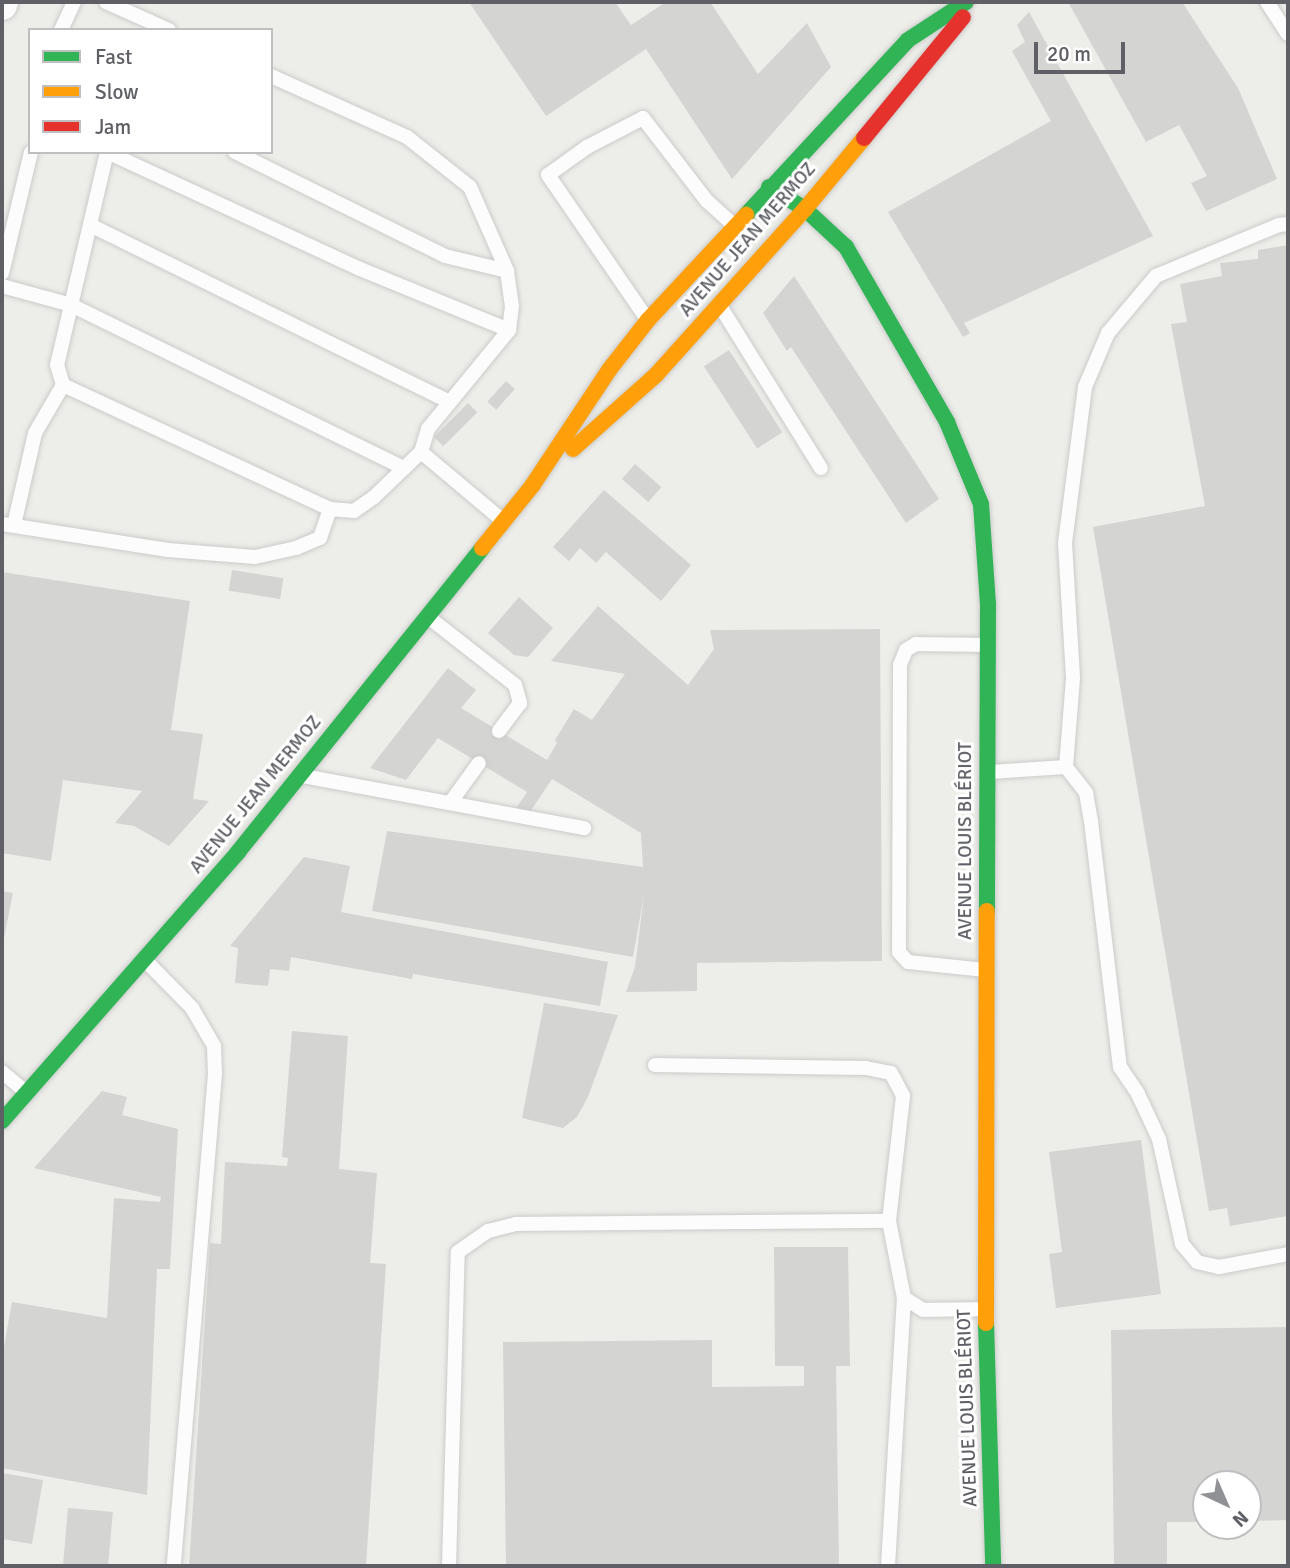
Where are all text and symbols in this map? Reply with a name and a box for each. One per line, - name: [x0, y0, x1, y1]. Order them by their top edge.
- legend: [28, 28, 273, 154]
- scale bar: [1038, 28, 1129, 72]
- text: 20 m: [1047, 41, 1091, 67]
- text: Fast: [95, 44, 132, 70]
- text: Slow: [95, 79, 139, 105]
- text: Jam: [95, 114, 131, 140]
- street label: AVENUE JEAN MERMOZ: [675, 158, 821, 322]
- street label: AVENUE JEAN MERMOZ: [185, 711, 327, 879]
- street label: AVENUE LOUIS BLÉRIOT: [955, 742, 977, 940]
- street label: AVENUE LOUIS BLÉRIOT: [953, 1309, 983, 1507]
- north arrow: [1192, 1470, 1262, 1540]
- text: N: [1227, 1505, 1253, 1532]

